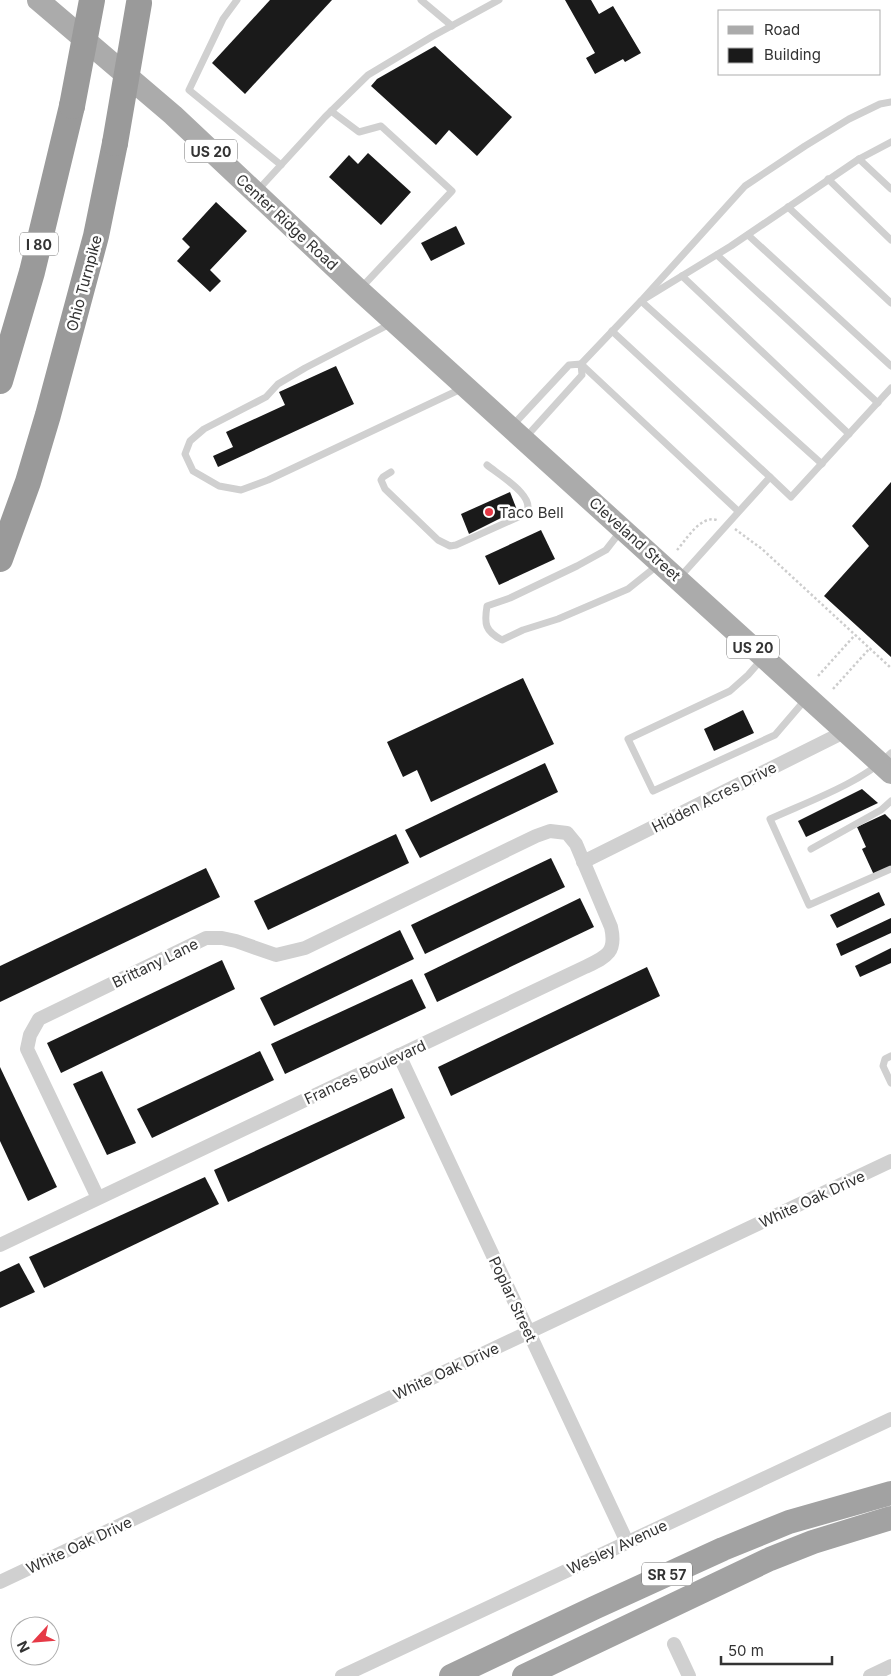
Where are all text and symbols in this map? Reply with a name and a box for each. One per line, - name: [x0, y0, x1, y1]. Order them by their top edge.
- legend: [718, 10, 881, 75]
- text: Road: [764, 20, 800, 39]
- text: Building: [764, 45, 821, 64]
- road number: US 20: [185, 140, 237, 162]
- street label: Center Ridge Road: [232, 170, 342, 274]
- road number: I 80: [20, 232, 58, 255]
- street label: Ohio Turnpike: [62, 233, 106, 333]
- street label: Cleveland Street: [585, 493, 685, 585]
- place label: Taco Bell: [499, 503, 564, 522]
- marker: Taco Bell: [483, 506, 495, 518]
- road number: US 20: [727, 636, 779, 659]
- street label: Hidden Acres Drive: [648, 757, 780, 837]
- street label: Brittany Lane: [109, 934, 201, 992]
- street label: Frances Boulevard: [301, 1036, 429, 1108]
- street label: White Oak Drive: [756, 1166, 868, 1232]
- street label: Poplar Street: [485, 1253, 541, 1345]
- street label: White Oak Drive: [390, 1338, 502, 1404]
- street label: White Oak Drive: [23, 1512, 135, 1578]
- street label: Wesley Avenue: [564, 1516, 670, 1578]
- road number: SR 57: [642, 1562, 692, 1586]
- north arrow: [10, 1616, 60, 1666]
- scale bar: [721, 1634, 832, 1666]
- text: N: [13, 1638, 33, 1655]
- text: 50 m: [728, 1641, 764, 1660]

